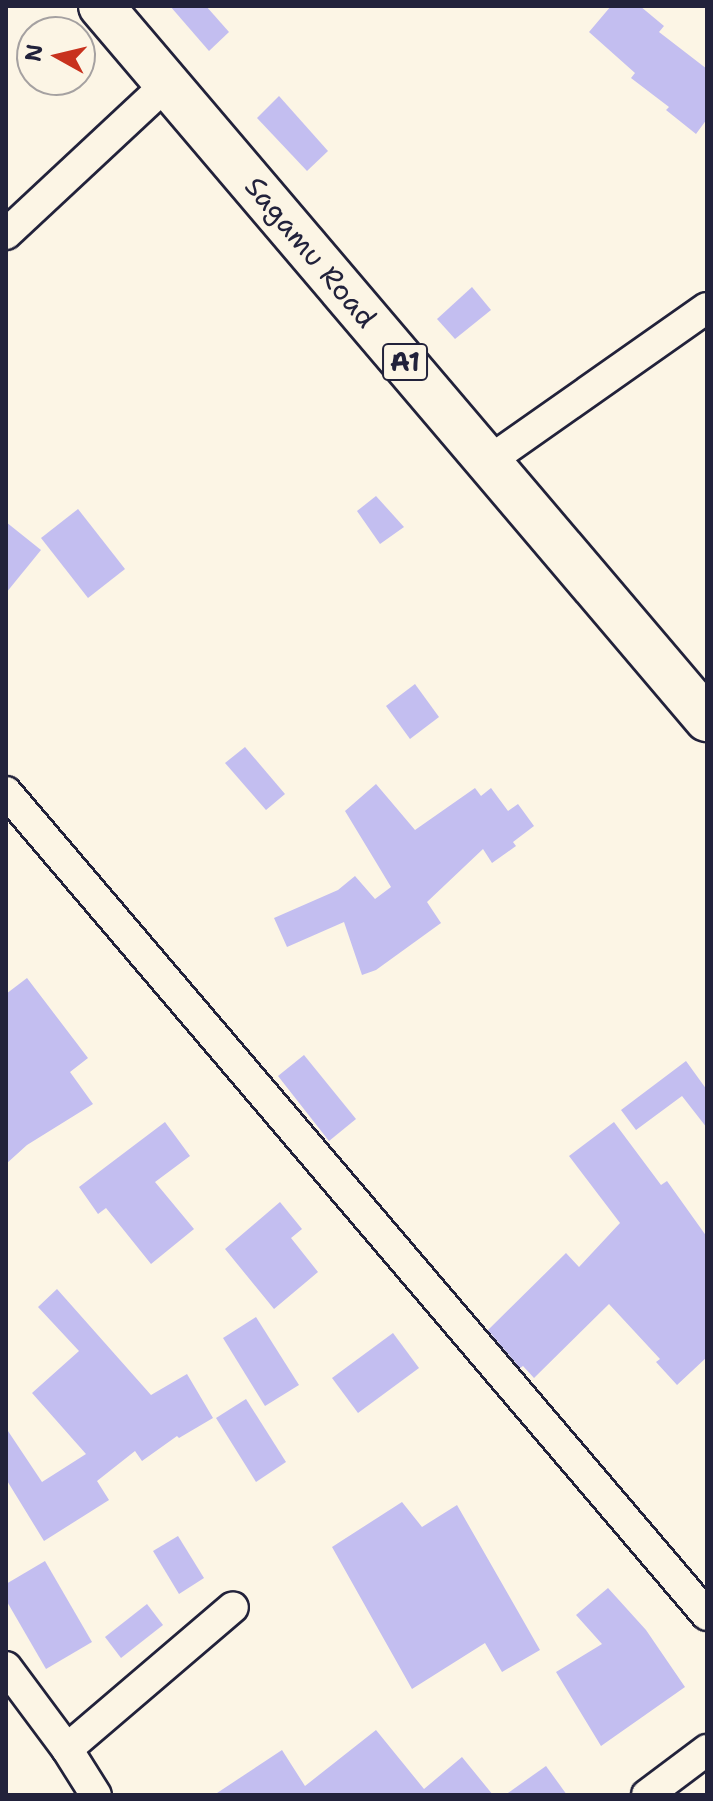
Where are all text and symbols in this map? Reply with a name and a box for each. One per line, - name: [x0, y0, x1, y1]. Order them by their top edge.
- north arrow: [16, 16, 96, 96]
- text: N: [18, 42, 49, 64]
- street label: Sagamu Road: [238, 170, 384, 334]
- road number: A1: [381, 340, 429, 384]

